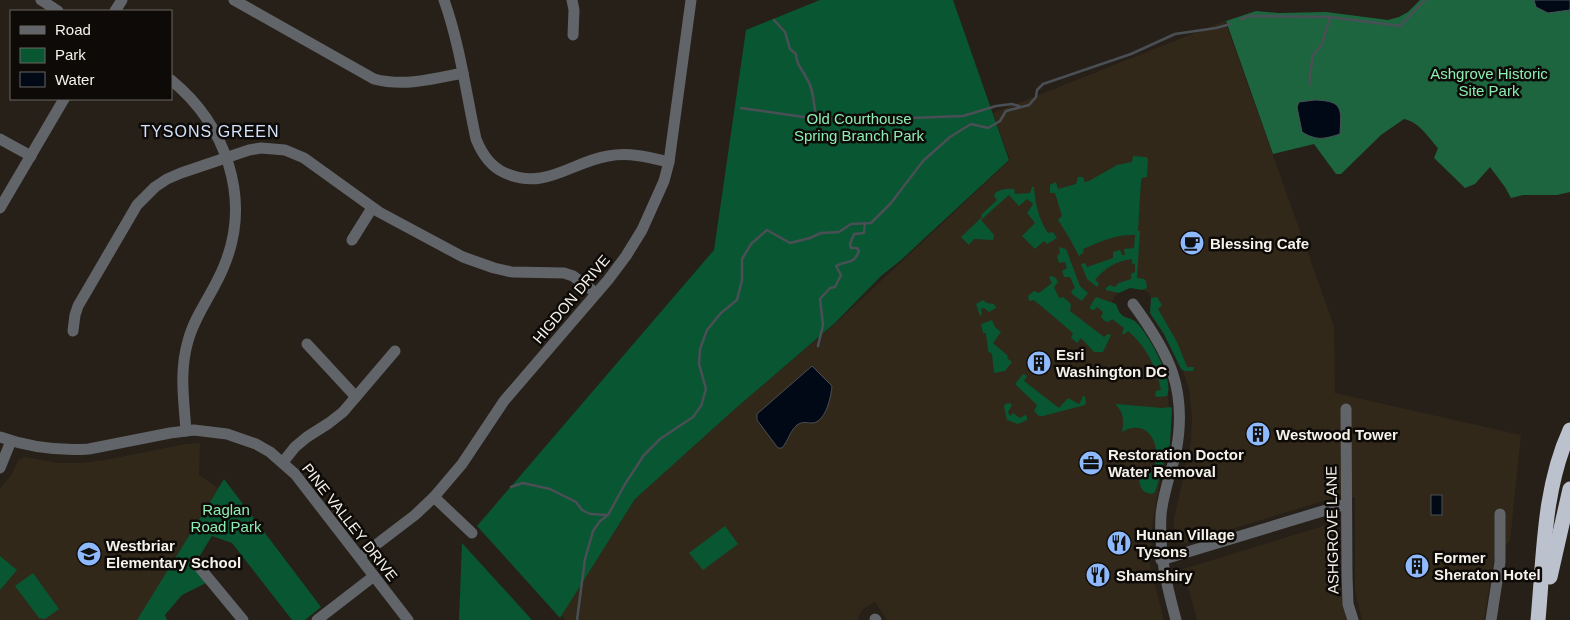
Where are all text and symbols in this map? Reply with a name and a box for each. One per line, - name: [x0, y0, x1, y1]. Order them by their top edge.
- legend: [10, 10, 172, 100]
- text: Road: [55, 21, 91, 38]
- text: Park: [55, 46, 86, 63]
- park label: Ashgrove Historic Site Park: [1430, 65, 1548, 99]
- text: Water: [55, 71, 94, 88]
- park label: Old Courthouse Spring Branch Park: [794, 110, 925, 144]
- district label: TYSONS GREEN: [140, 123, 280, 140]
- cafe icon: Blessing Cafe: [1179, 230, 1205, 256]
- place label: Blessing Cafe: [1210, 235, 1309, 252]
- street label: HIGDON DRIVE: [529, 251, 613, 347]
- place label: Esri Washington DC: [1056, 346, 1167, 380]
- building icon: Esri Washington DC: [1026, 350, 1052, 376]
- building icon: Westwood Tower: [1245, 421, 1271, 447]
- place label: Westwood Tower: [1276, 426, 1398, 443]
- place label: Restoration Doctor Water Removal: [1108, 446, 1244, 480]
- office icon: Restoration Doctor Water Removal: [1078, 450, 1104, 476]
- street label: PINE VALLEY DRIVE: [299, 460, 401, 584]
- street label: ASHGROVE LANE: [1322, 466, 1342, 594]
- park label: Raglan Road Park: [191, 501, 262, 535]
- place label: Hunan Village Tysons: [1136, 526, 1235, 560]
- restaurant icon: Hunan Village Tysons: [1106, 530, 1132, 556]
- place label: Westbriar Elementary School: [106, 537, 241, 571]
- school or university icon: Westbriar Elementary School: [76, 541, 102, 567]
- place label: Former Sheraton Hotel: [1434, 549, 1541, 583]
- building icon: Former Sheraton Hotel: [1404, 553, 1430, 579]
- restaurant icon: Shamshiry: [1085, 562, 1111, 588]
- place label: Shamshiry: [1116, 567, 1193, 584]

